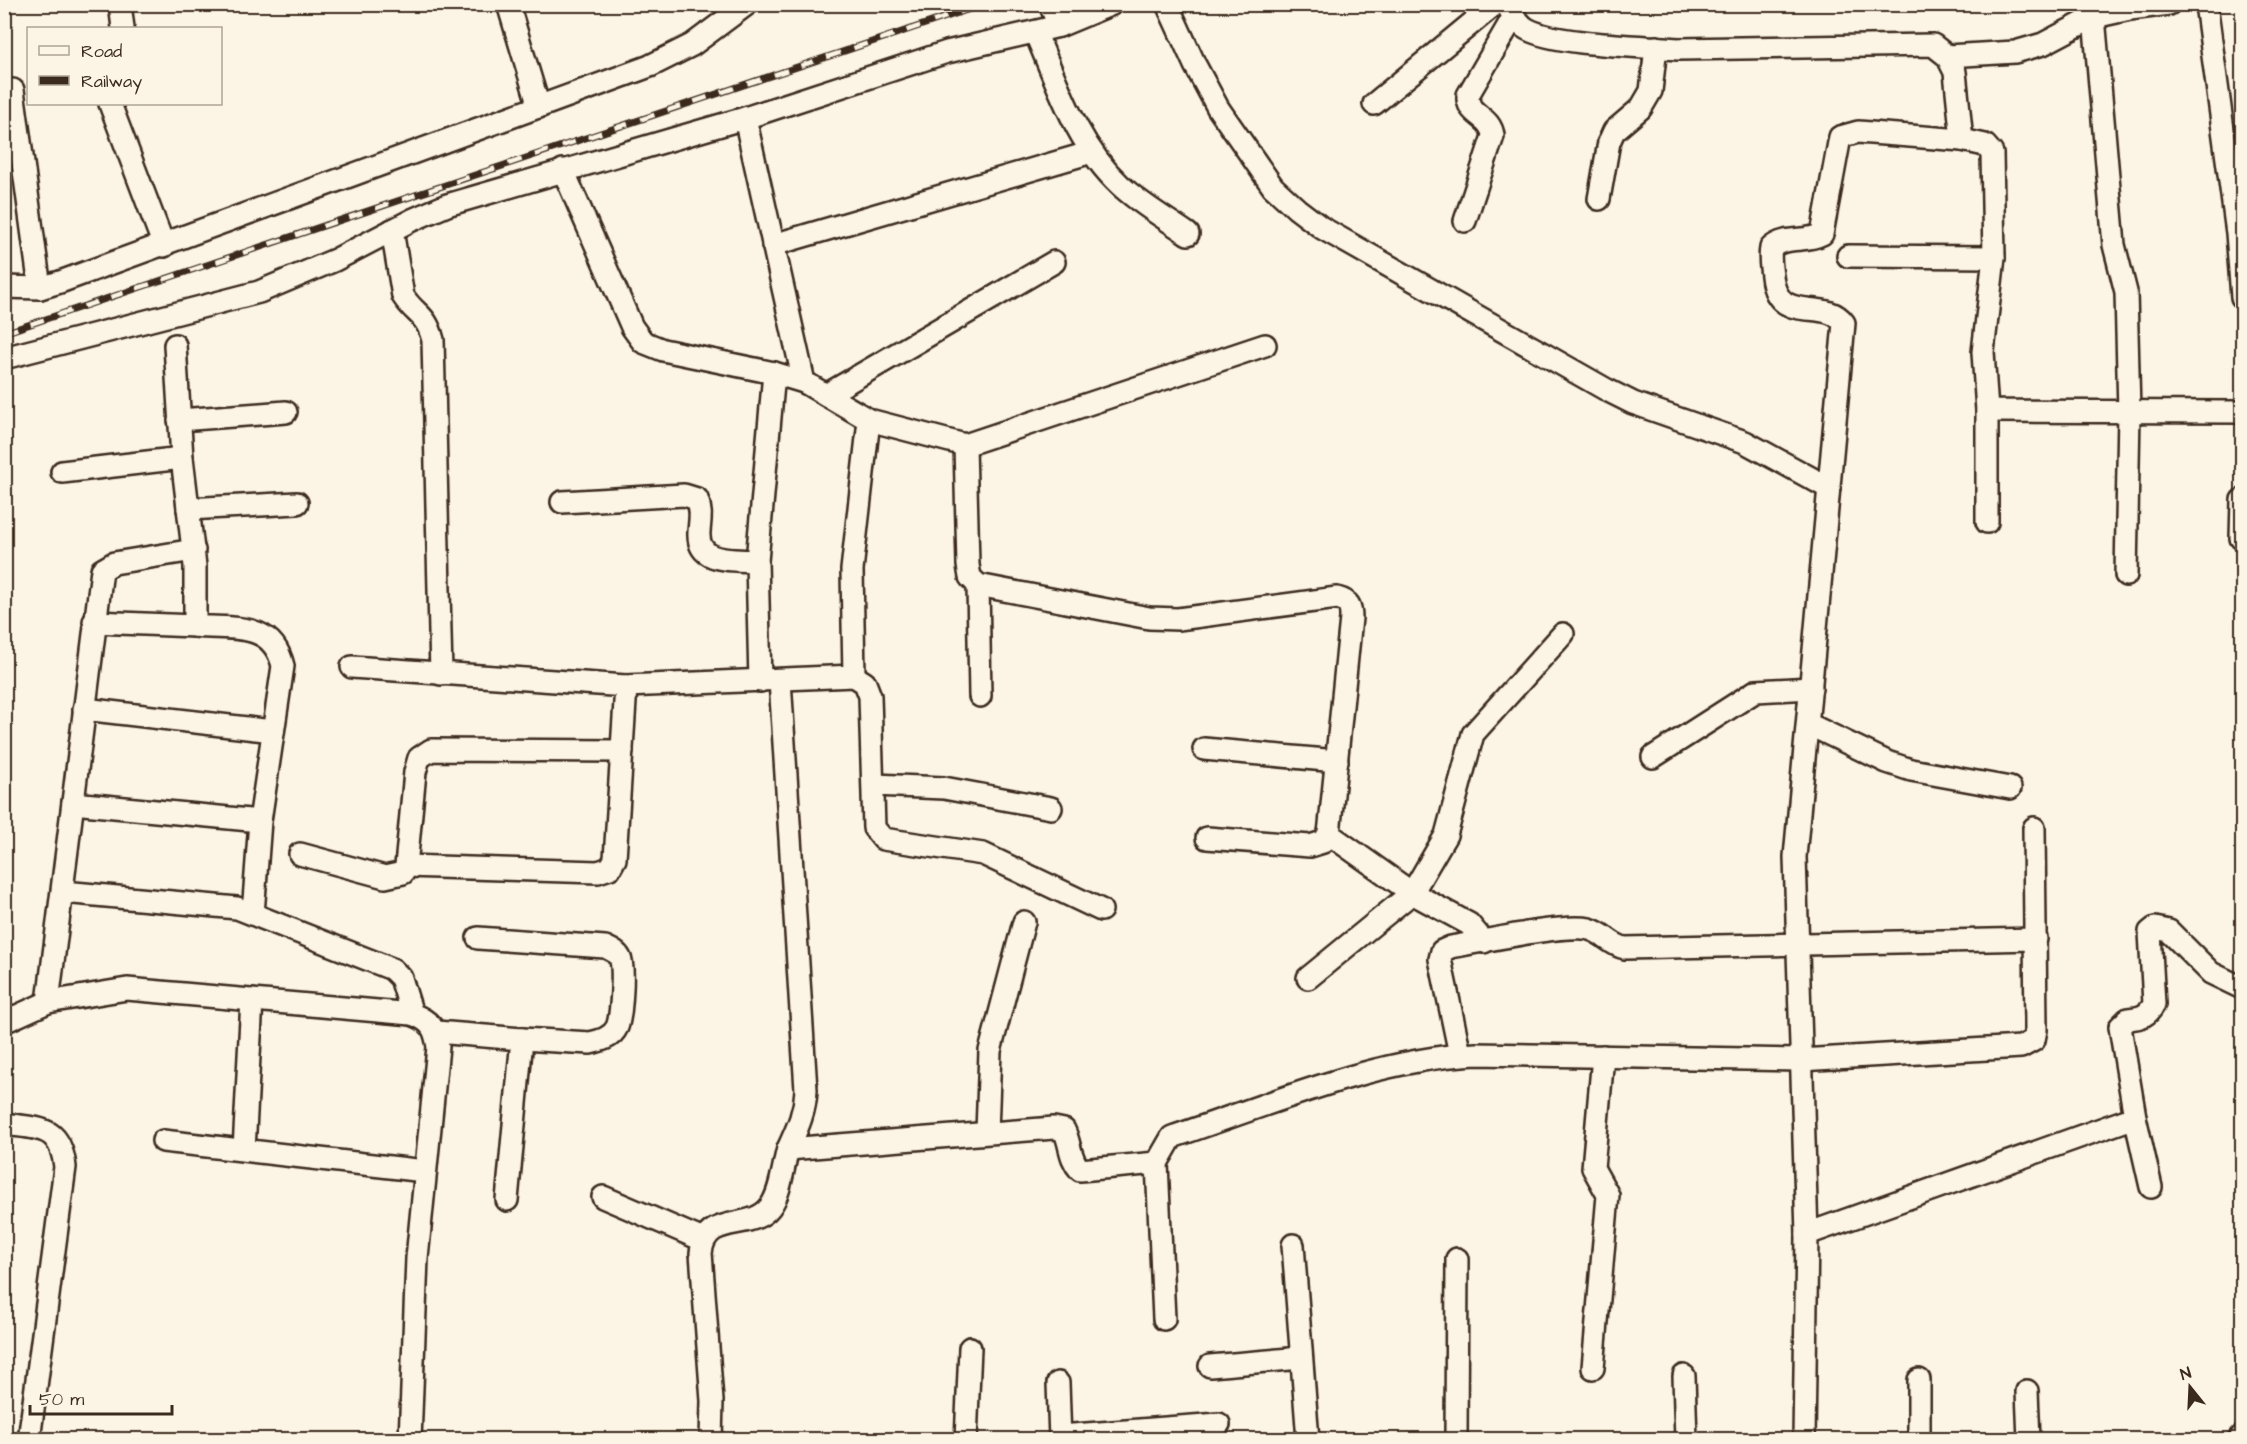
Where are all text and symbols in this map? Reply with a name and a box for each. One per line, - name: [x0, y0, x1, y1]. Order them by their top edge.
- legend: [27, 27, 222, 105]
- text: Road: [81, 39, 122, 64]
- text: Railway: [81, 69, 142, 95]
- north arrow: [2160, 1357, 2220, 1417]
- text: N: [2178, 1362, 2194, 1386]
- scale bar: [30, 1378, 172, 1416]
- text: 50 m: [39, 1387, 84, 1412]

